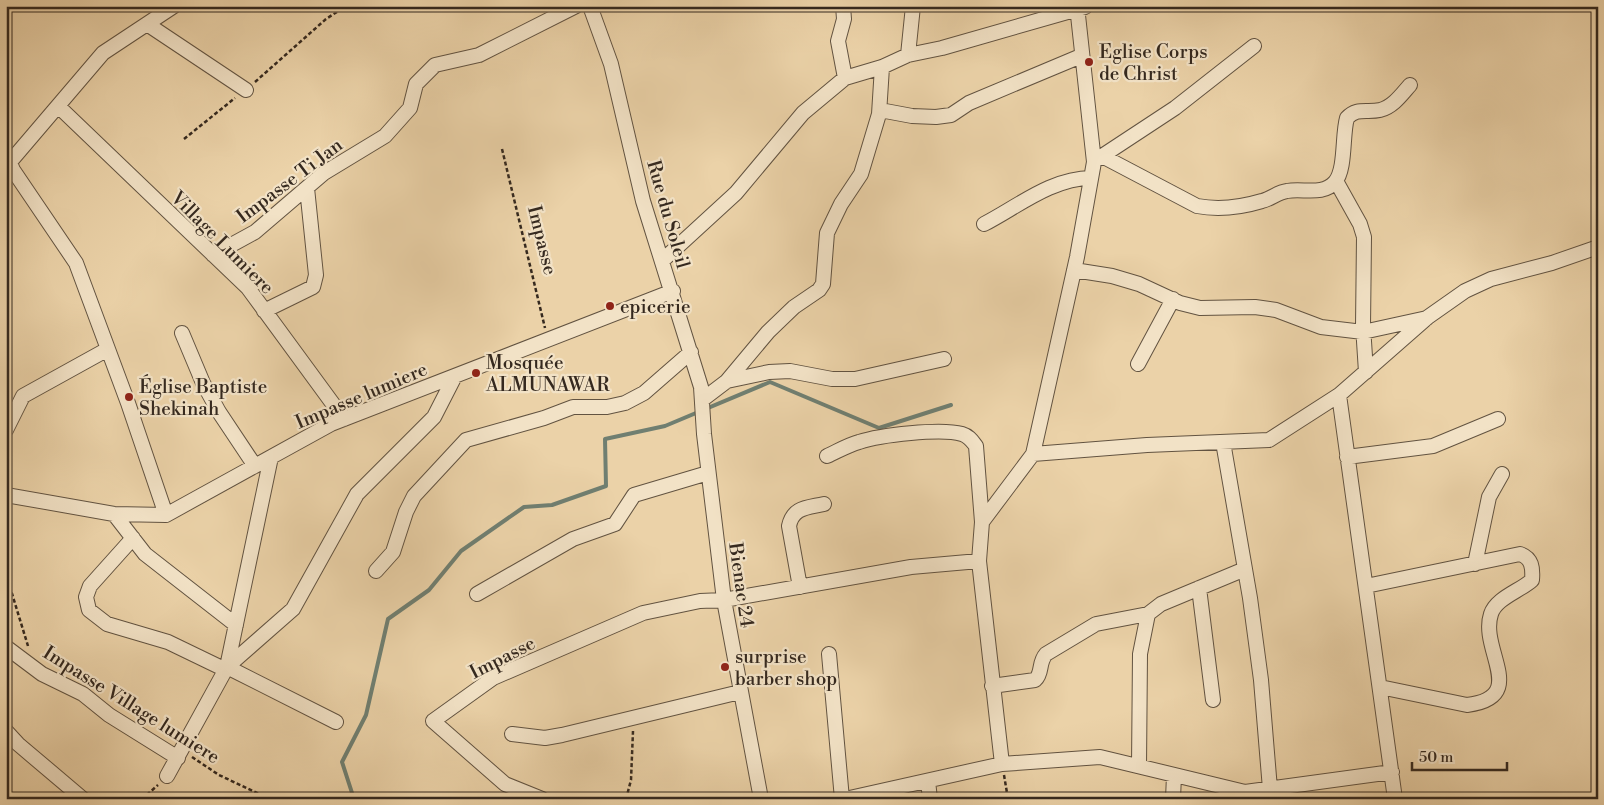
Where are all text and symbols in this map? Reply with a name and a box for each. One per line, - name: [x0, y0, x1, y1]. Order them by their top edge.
- place label: Eglise Corps de Christ: [1099, 40, 1207, 86]
- marker: Eglise Corps de Christ: [1083, 56, 1095, 68]
- street label: Impasse Ti Jan: [232, 133, 348, 229]
- street label: Rue du Soleil: [641, 157, 695, 272]
- street label: Village Lumiere: [165, 185, 279, 299]
- street label: Impasse: [522, 203, 562, 277]
- place label: epicerie: [620, 295, 691, 319]
- marker: epicerie: [604, 300, 616, 312]
- place label: Mosquée ALMUNAWAR: [485, 351, 610, 397]
- street label: Impasse lumiere: [292, 357, 431, 435]
- marker: Mosquée ALMUNAWAR: [470, 367, 482, 379]
- place label: Église Baptiste Shekinah: [139, 374, 267, 421]
- marker: Église Baptiste Shekinah: [123, 391, 135, 403]
- street label: Bienac 24: [723, 540, 759, 629]
- street label: Impasse: [466, 631, 539, 685]
- street label: Impasse Village lumiere: [39, 641, 224, 769]
- place label: surprise barber shop: [735, 645, 837, 691]
- marker: surprise barber shop: [719, 661, 731, 673]
- scale bar: [1412, 740, 1506, 772]
- text: 50 m: [1419, 748, 1453, 767]

